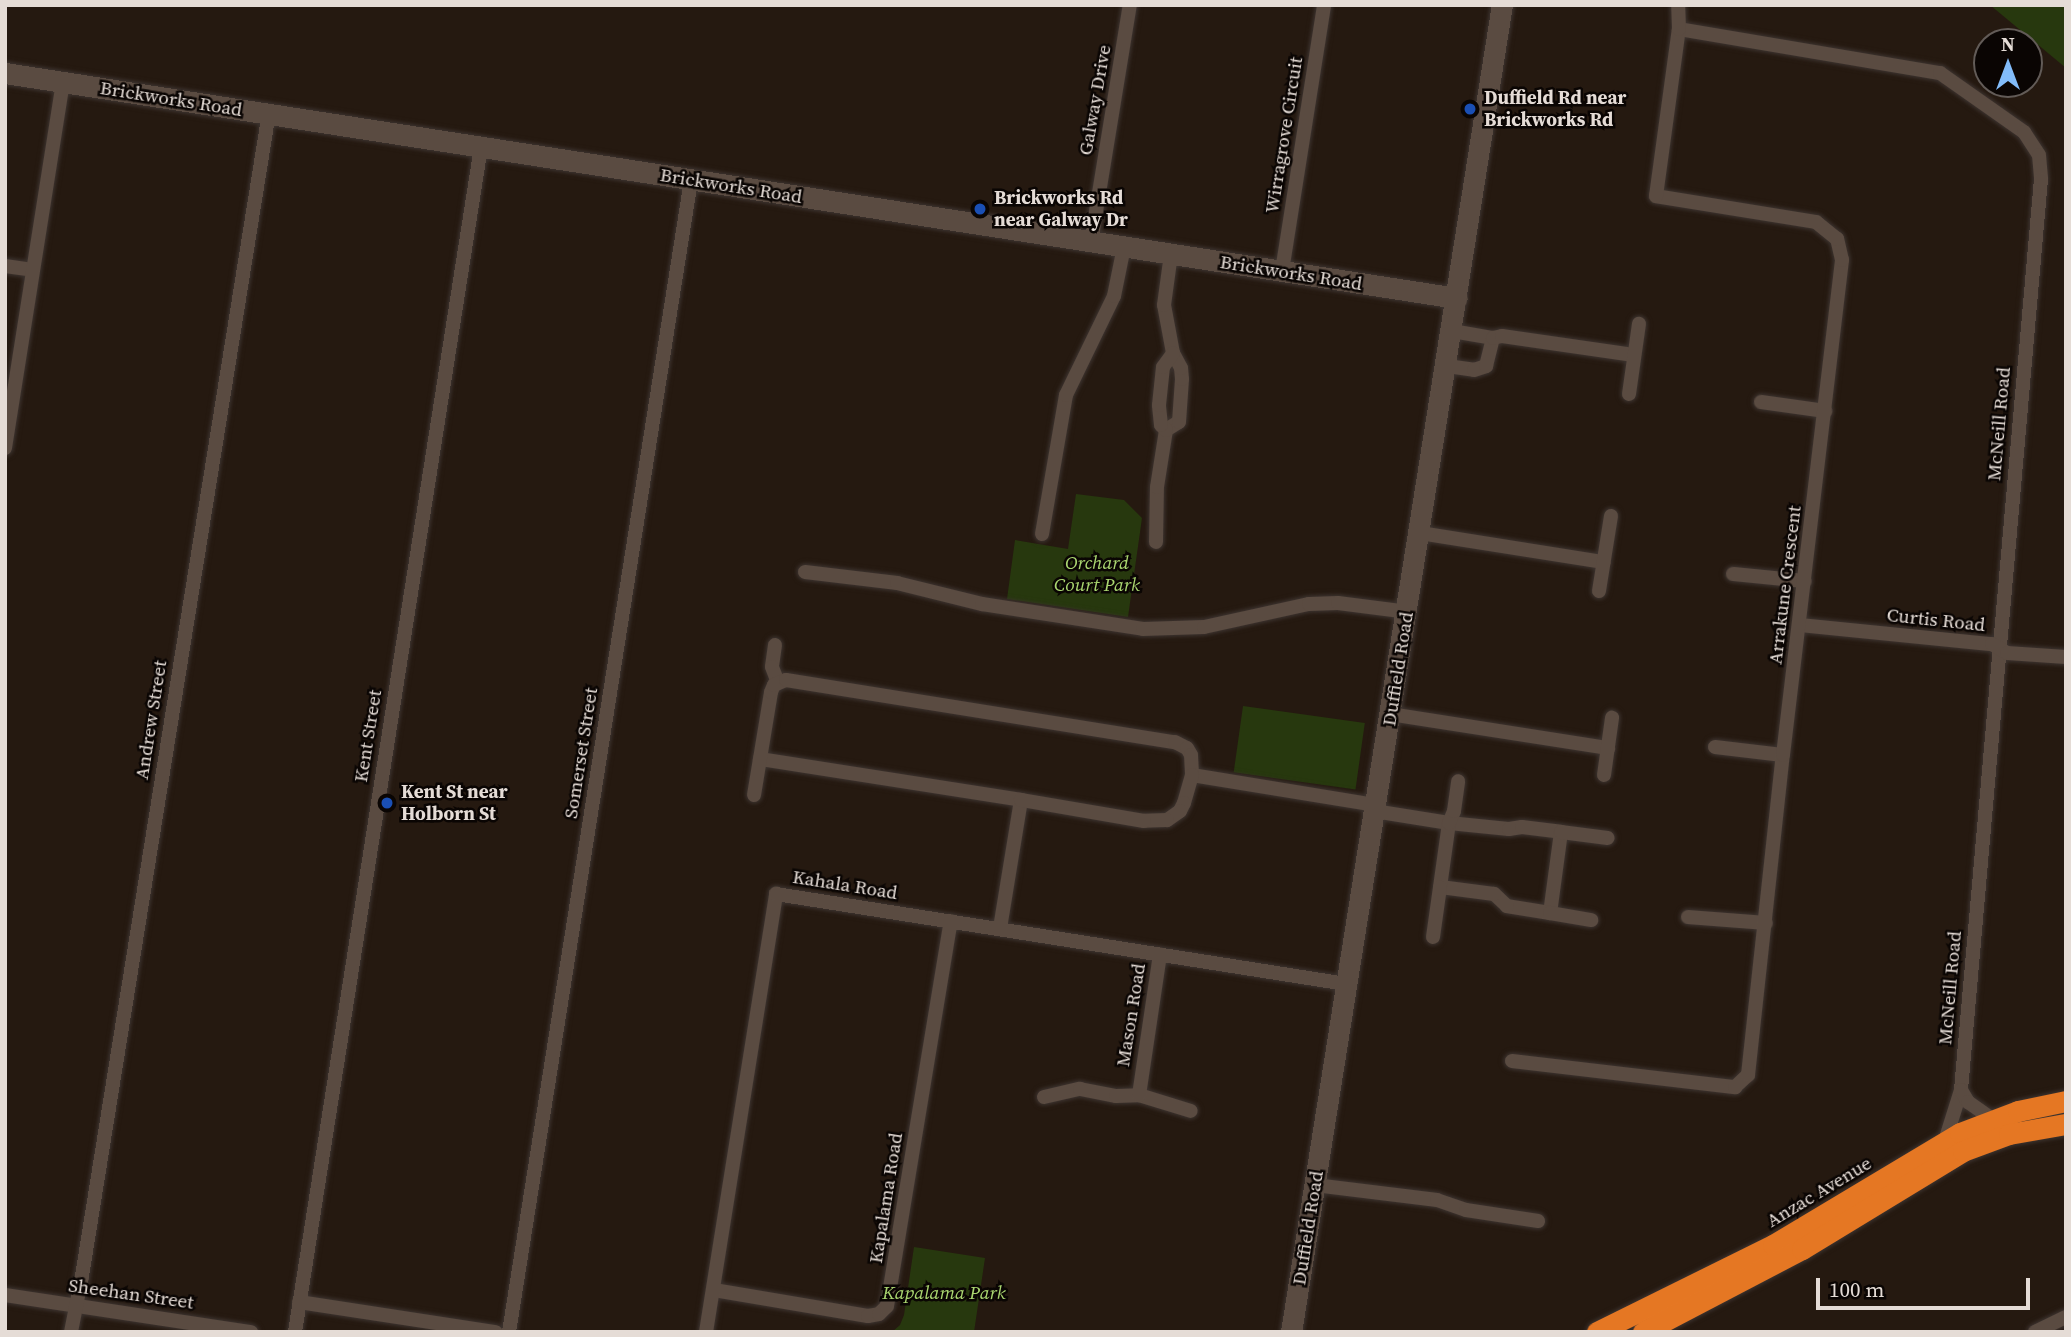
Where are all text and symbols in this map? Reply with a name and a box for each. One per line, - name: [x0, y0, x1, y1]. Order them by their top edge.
- north arrow: [1973, 28, 2043, 98]
- text: N: [2001, 31, 2015, 57]
- street label: Galway Drive: [1074, 43, 1116, 157]
- street label: Wirragrove Circuit: [1260, 55, 1308, 215]
- street label: Brickworks Road: [98, 77, 244, 121]
- place label: Duffield Rd near Brickworks Rd: [1484, 87, 1626, 131]
- marker: Duffield Rd near Brickworks Rd: [1462, 101, 1478, 117]
- street label: Brickworks Road: [658, 164, 804, 208]
- place label: Brickworks Rd near Galway Dr: [994, 187, 1128, 231]
- marker: Brickworks Rd near Galway Dr: [972, 201, 988, 217]
- street label: Brickworks Road: [1218, 251, 1364, 295]
- street label: McNeill Road: [1983, 366, 2015, 482]
- street label: Arrakune Crescent: [1764, 504, 1806, 666]
- park label: Orchard Court Park: [1054, 552, 1140, 596]
- street label: Curtis Road: [1886, 603, 1986, 637]
- street label: Duffield Road: [1378, 610, 1418, 728]
- street label: Andrew Street: [130, 659, 172, 781]
- street label: Somerset Street: [559, 686, 603, 820]
- street label: Kent Street: [349, 688, 387, 784]
- place label: Kent St near Holborn St: [401, 781, 507, 825]
- marker: Kent St near Holborn St: [379, 795, 395, 811]
- street label: Kahala Road: [791, 865, 899, 905]
- street label: McNeill Road: [1934, 930, 1966, 1046]
- street label: Mason Road: [1112, 962, 1150, 1068]
- street label: Kapalama Road: [864, 1131, 908, 1265]
- street label: Anzac Avenue: [1762, 1152, 1876, 1232]
- street label: Duffield Road: [1288, 1169, 1328, 1287]
- scale bar: [1819, 1264, 2032, 1308]
- street label: Sheehan Street: [67, 1274, 195, 1314]
- text: 100 m: [1829, 1275, 1884, 1304]
- park label: Kapalama Park: [882, 1282, 1006, 1304]

